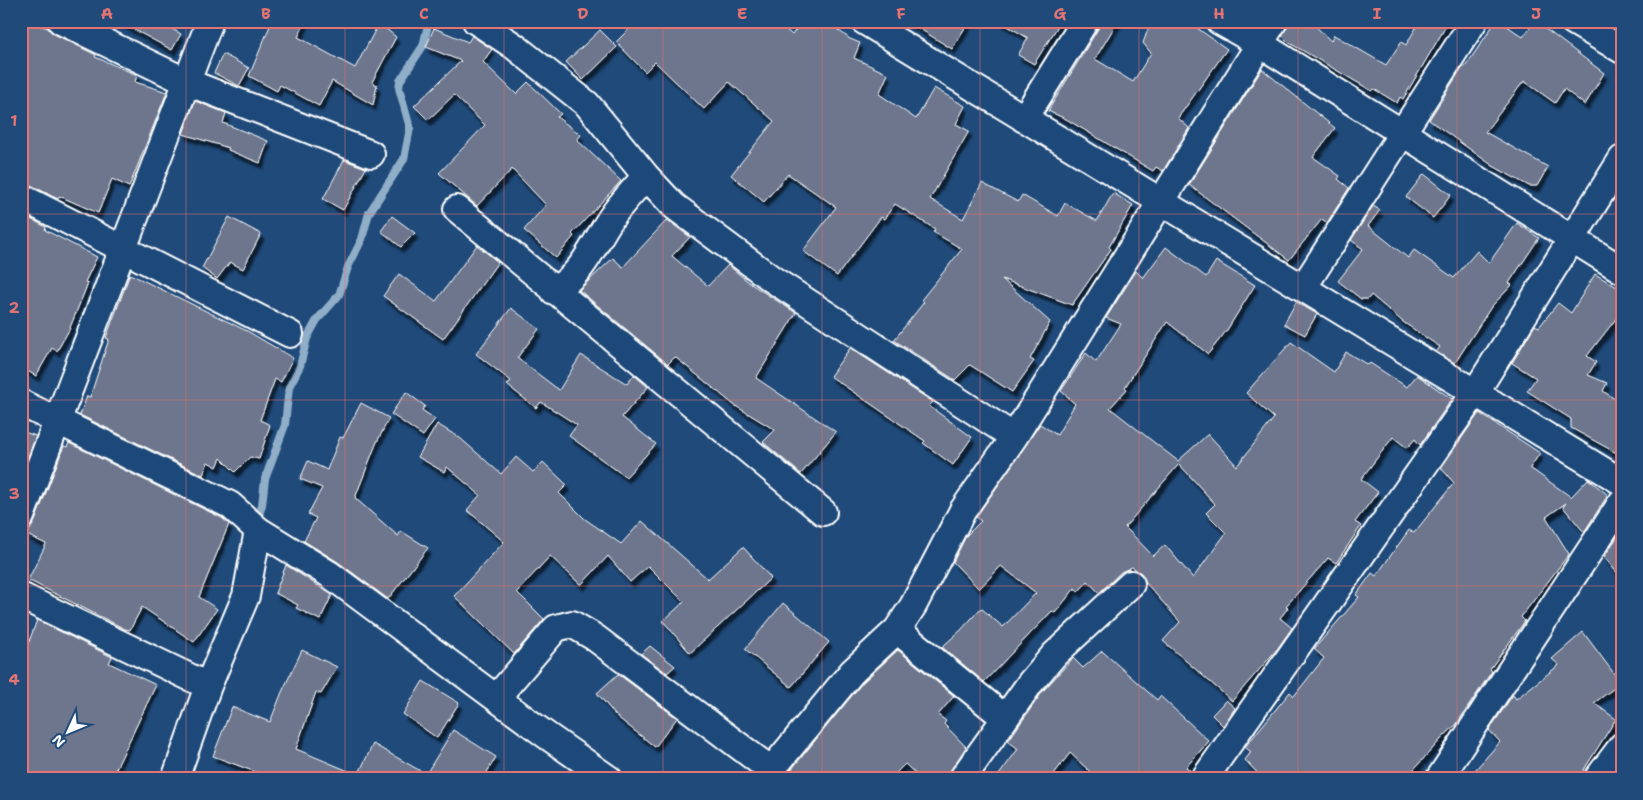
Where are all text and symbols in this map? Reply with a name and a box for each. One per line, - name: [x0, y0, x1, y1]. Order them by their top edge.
- text: A: [101, 3, 113, 24]
- text: B: [261, 3, 271, 24]
- text: C: [419, 3, 429, 24]
- text: D: [577, 3, 589, 24]
- text: E: [737, 3, 747, 24]
- text: F: [896, 3, 906, 24]
- text: G: [1054, 3, 1067, 24]
- text: H: [1213, 3, 1225, 24]
- text: I: [1373, 3, 1382, 24]
- text: J: [1531, 3, 1541, 24]
- text: 1: [10, 110, 18, 131]
- text: 2: [8, 297, 20, 318]
- text: 3: [8, 483, 20, 504]
- text: 4: [8, 669, 20, 690]
- north arrow: [42, 708, 92, 758]
- text: N: [48, 731, 69, 751]

